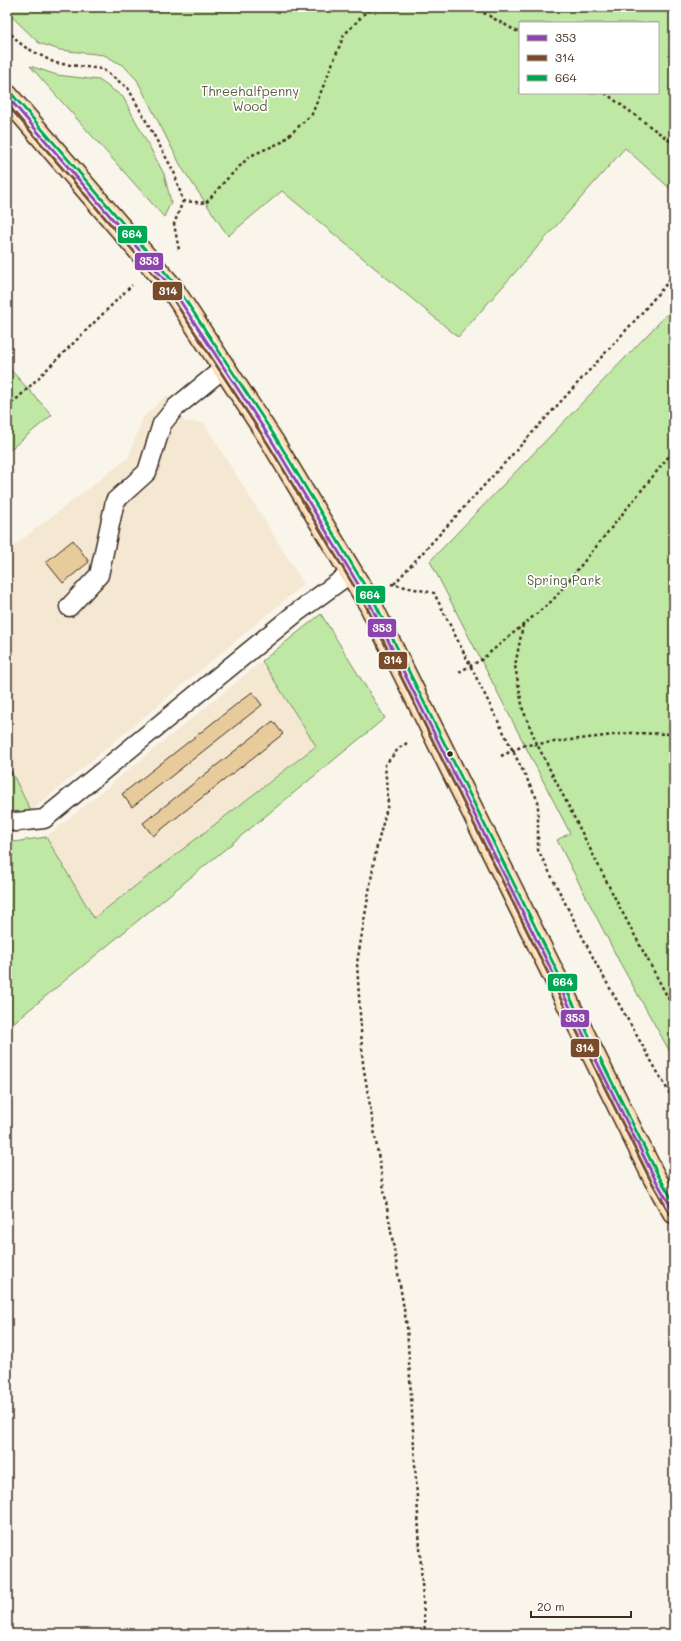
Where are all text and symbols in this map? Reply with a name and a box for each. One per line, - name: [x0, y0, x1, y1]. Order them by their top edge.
- legend: [519, 22, 659, 94]
- text: 353: [555, 29, 576, 45]
- text: 314: [555, 49, 574, 65]
- text: 664: [555, 69, 577, 85]
- park label: Threehalfpenny Wood: [201, 82, 299, 114]
- line badge: 664: [117, 225, 148, 244]
- text: 664: [122, 226, 142, 241]
- line badge: 353: [134, 252, 164, 271]
- text: 353: [139, 253, 159, 268]
- line badge: 314: [152, 281, 183, 301]
- text: 314: [159, 283, 177, 298]
- park label: Spring Park: [527, 571, 601, 588]
- line badge: 664: [355, 585, 386, 604]
- text: 664: [360, 587, 380, 602]
- line badge: 353: [367, 618, 397, 638]
- text: 353: [372, 620, 392, 635]
- line badge: 314: [378, 651, 408, 670]
- text: 314: [384, 652, 402, 667]
- unlabelled marker: [445, 749, 455, 759]
- line badge: 664: [547, 973, 578, 992]
- text: 664: [553, 974, 573, 989]
- line badge: 353: [560, 1009, 590, 1028]
- text: 353: [565, 1010, 585, 1025]
- line badge: 314: [570, 1038, 600, 1058]
- text: 314: [576, 1040, 594, 1055]
- scale bar: [531, 1593, 631, 1619]
- text: 20 m: [537, 1598, 565, 1614]

